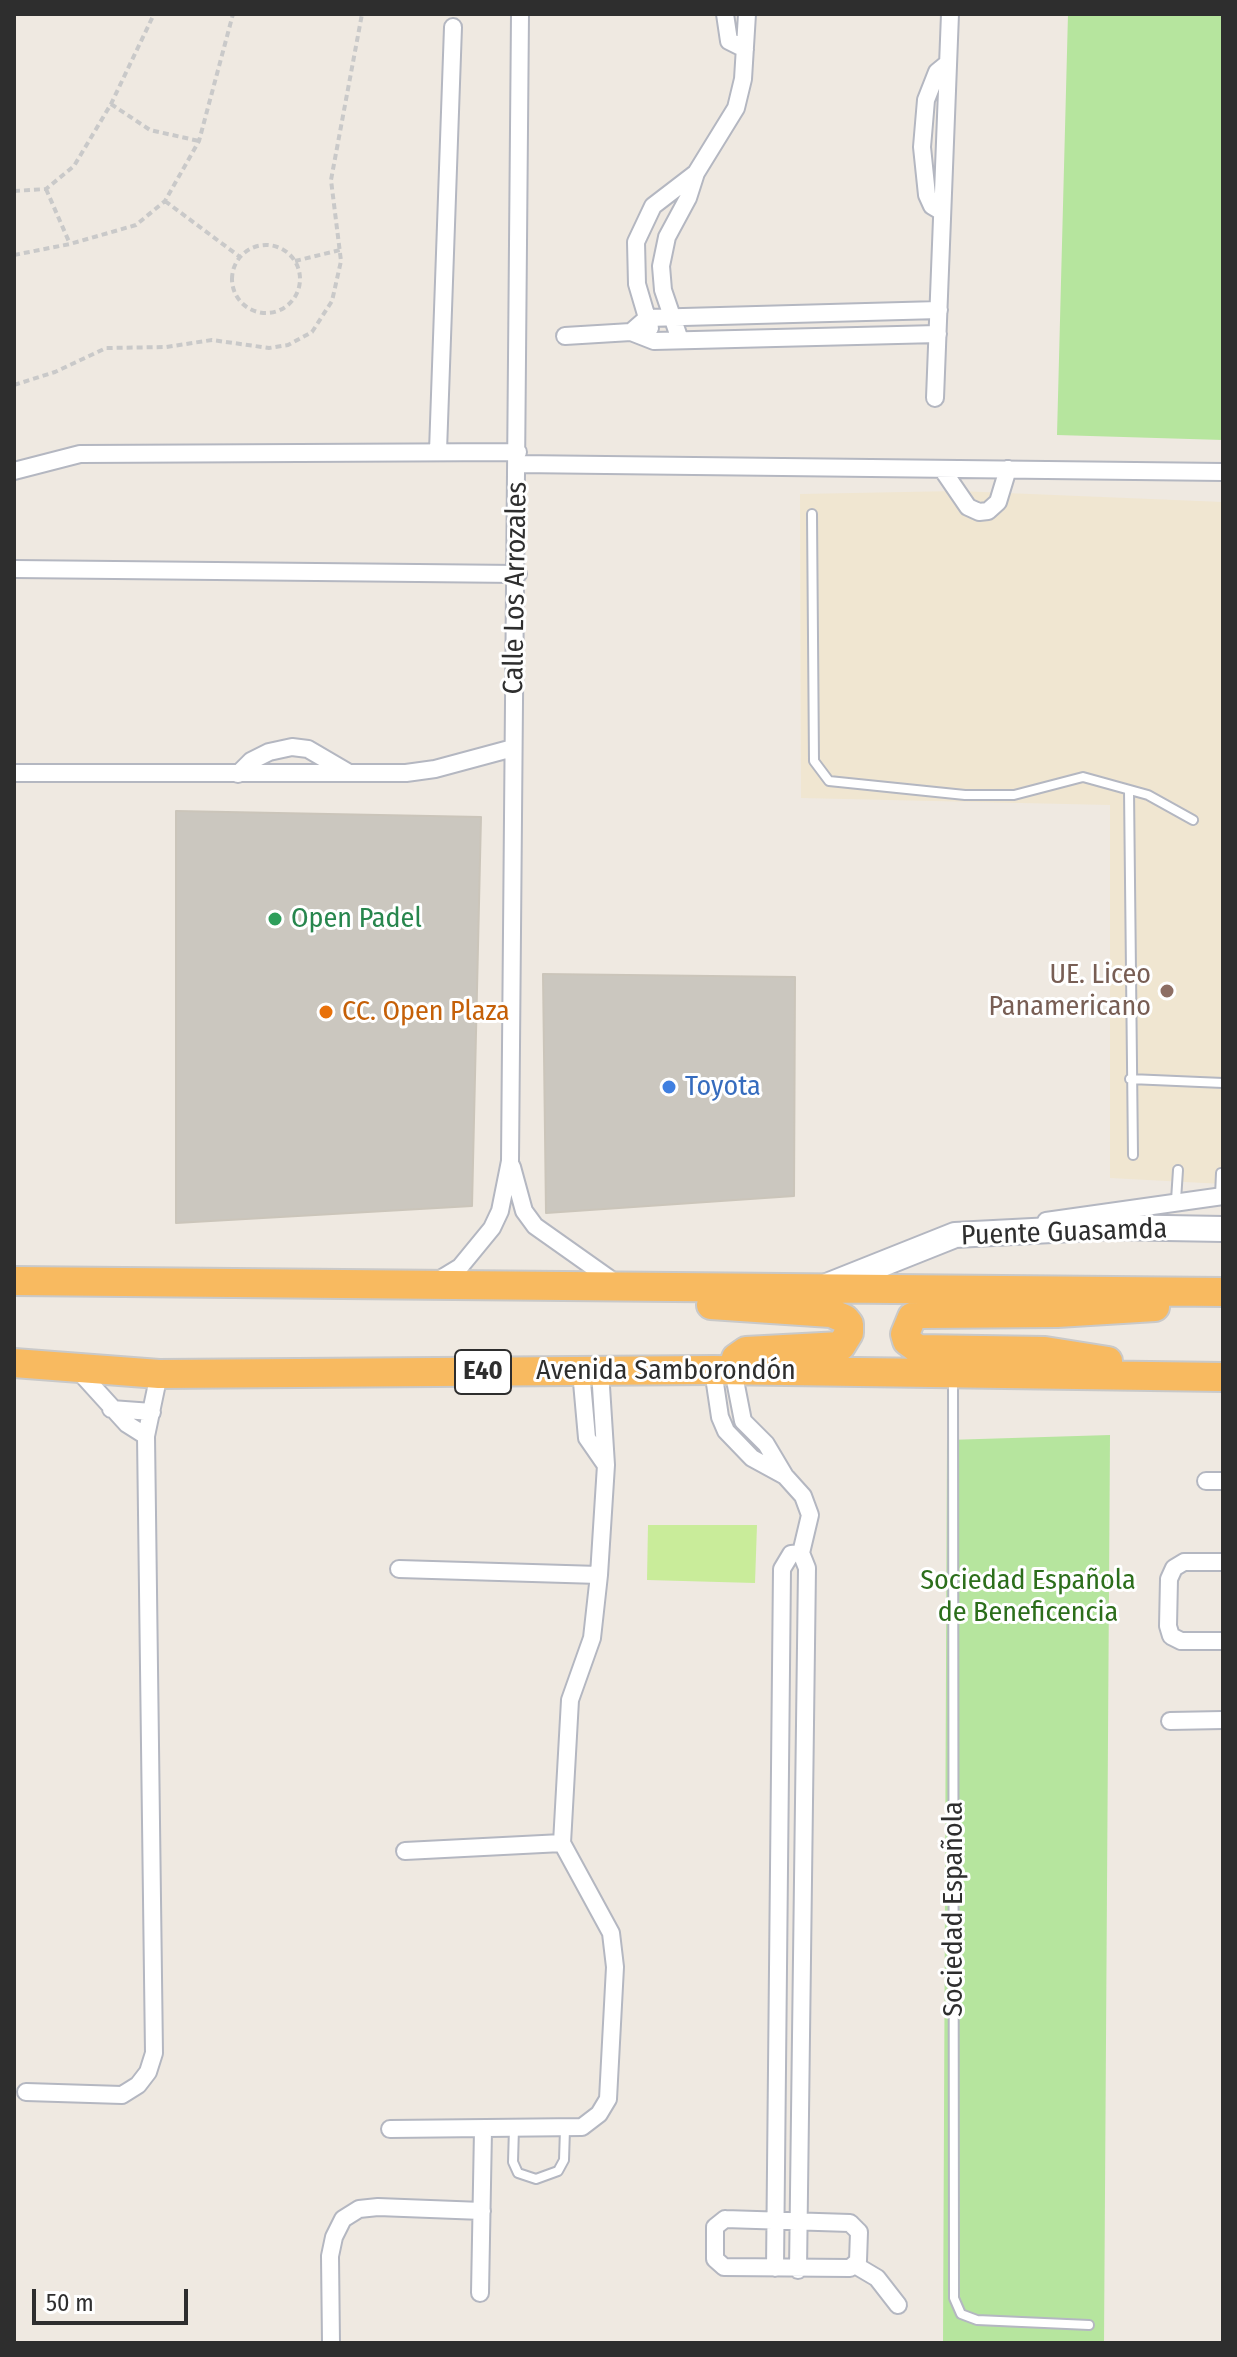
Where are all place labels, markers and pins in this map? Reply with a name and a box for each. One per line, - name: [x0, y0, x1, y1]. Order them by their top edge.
- place label: Open Padel: [291, 902, 422, 936]
- marker: Open Padel: [266, 910, 284, 928]
- place label: UE. Liceo Panamericano: [989, 958, 1151, 1024]
- marker: UE. Liceo Panamericano: [1158, 982, 1176, 1000]
- place label: CC. Open Plaza: [342, 995, 510, 1029]
- marker: CC. Open Plaza: [317, 1003, 335, 1021]
- place label: Toyota: [685, 1070, 761, 1104]
- marker: Toyota: [660, 1078, 678, 1096]

